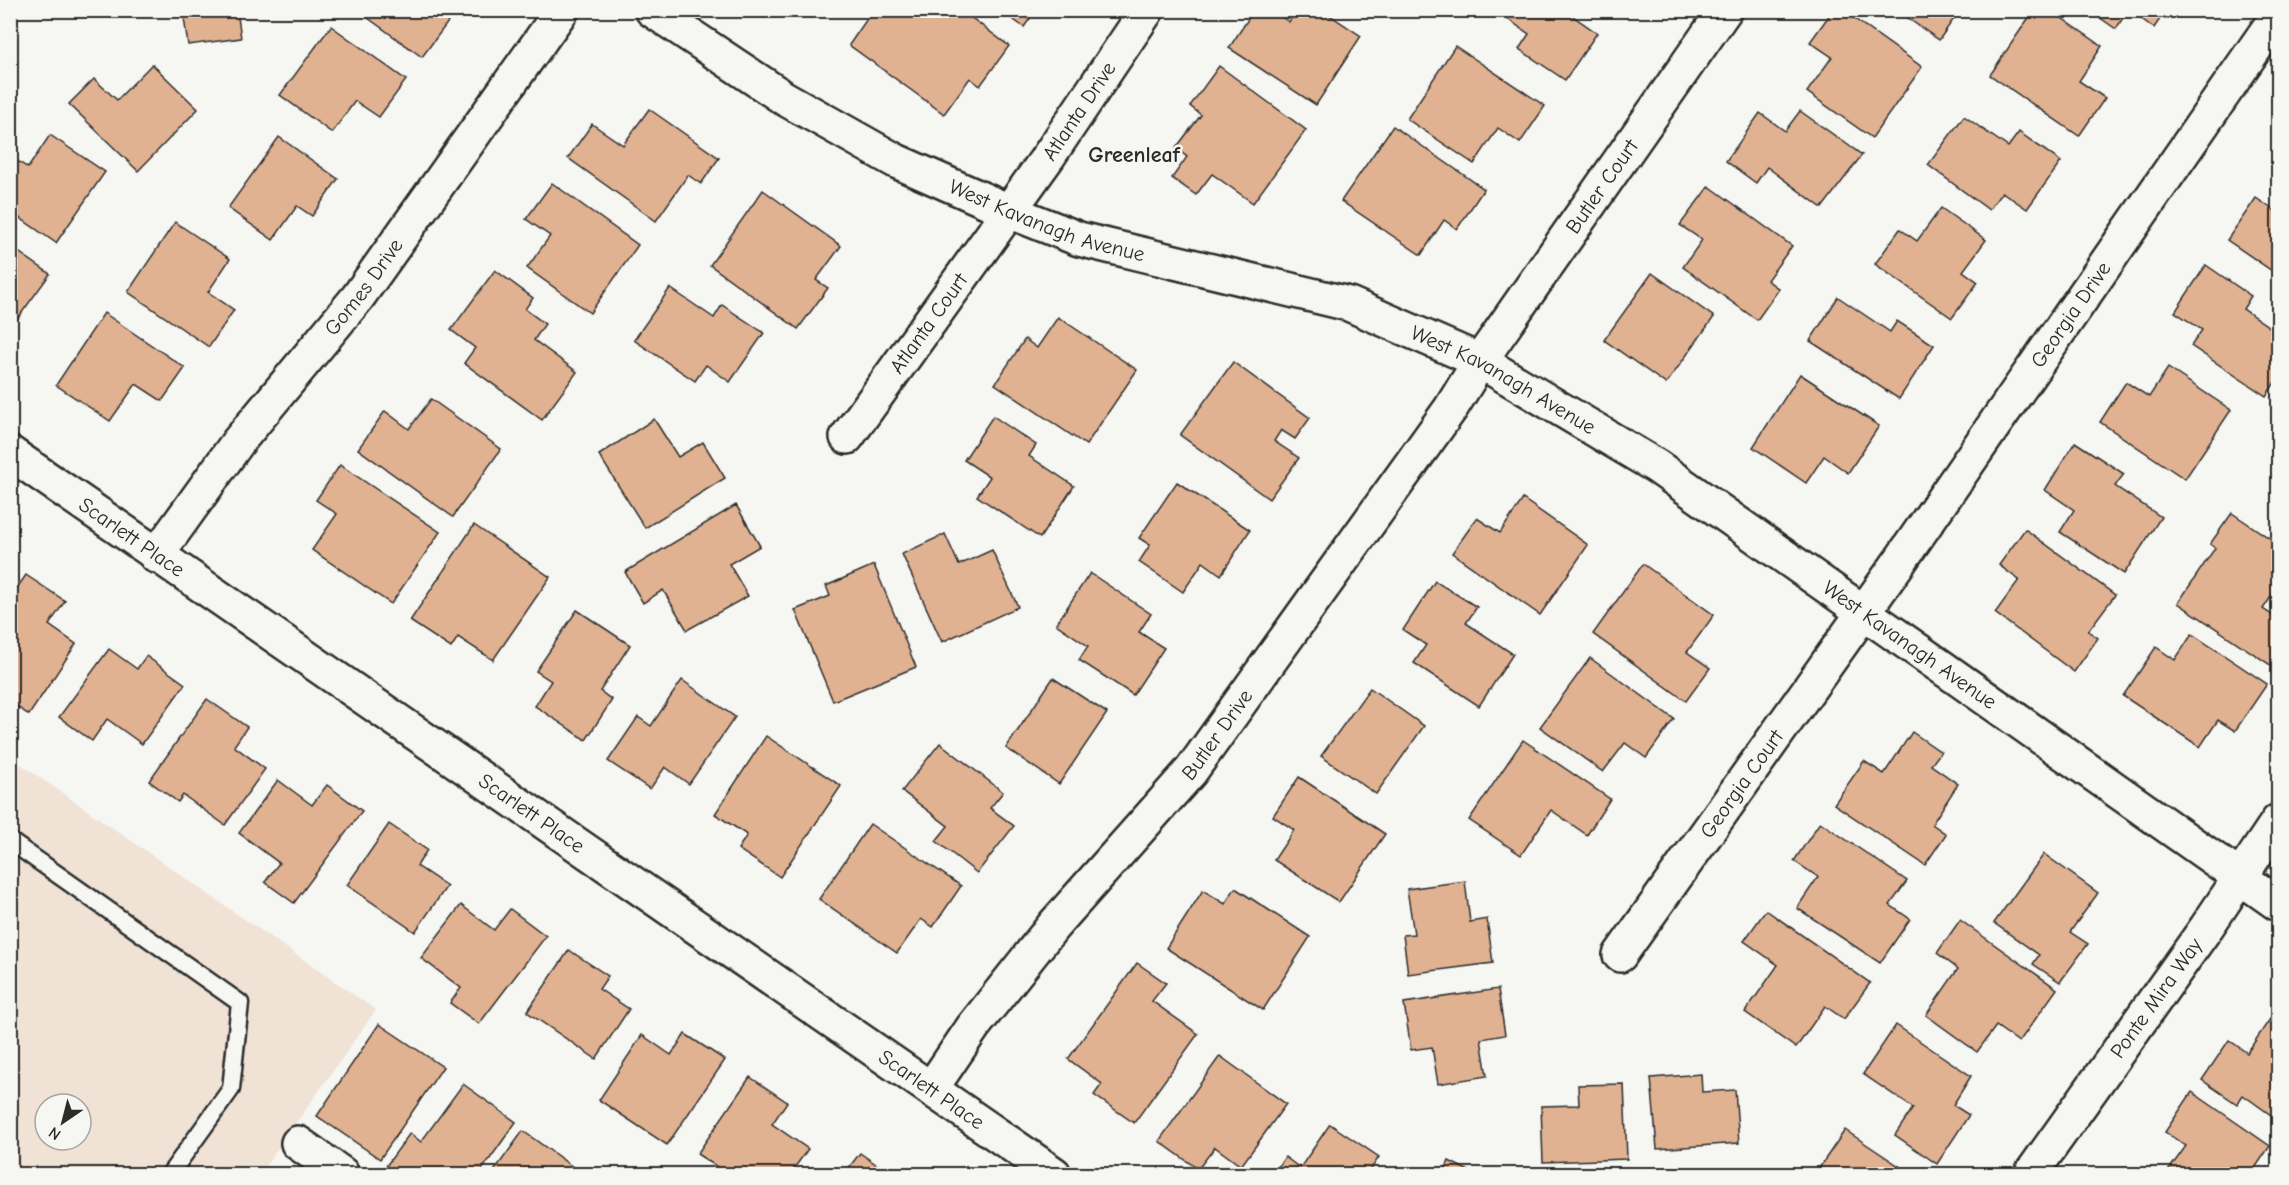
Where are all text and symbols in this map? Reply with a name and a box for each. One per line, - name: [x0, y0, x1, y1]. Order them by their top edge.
- street label: Atlanta Drive: [1037, 57, 1121, 165]
- street label: Butler Court: [1561, 134, 1644, 238]
- district label: Greenleaf: [1088, 142, 1181, 168]
- street label: West Kavanagh Avenue: [946, 174, 1147, 266]
- street label: Gomes Drive: [319, 234, 408, 340]
- street label: Georgia Drive: [2026, 257, 2116, 372]
- street label: Atlanta Court: [885, 268, 973, 378]
- street label: West Kavanagh Avenue: [1407, 320, 1600, 439]
- street label: Scarlett Place: [74, 492, 189, 582]
- street label: West Kavanagh Avenue: [1818, 575, 2001, 714]
- street label: Butler Drive: [1177, 685, 1258, 785]
- street label: Georgia Court: [1695, 724, 1789, 843]
- street label: Scarlett Place: [474, 768, 589, 858]
- street label: Ponte Mira Way: [2105, 933, 2207, 1063]
- street label: Scarlett Place: [874, 1045, 989, 1134]
- north arrow: [33, 1092, 93, 1152]
- text: N: [46, 1123, 64, 1144]

